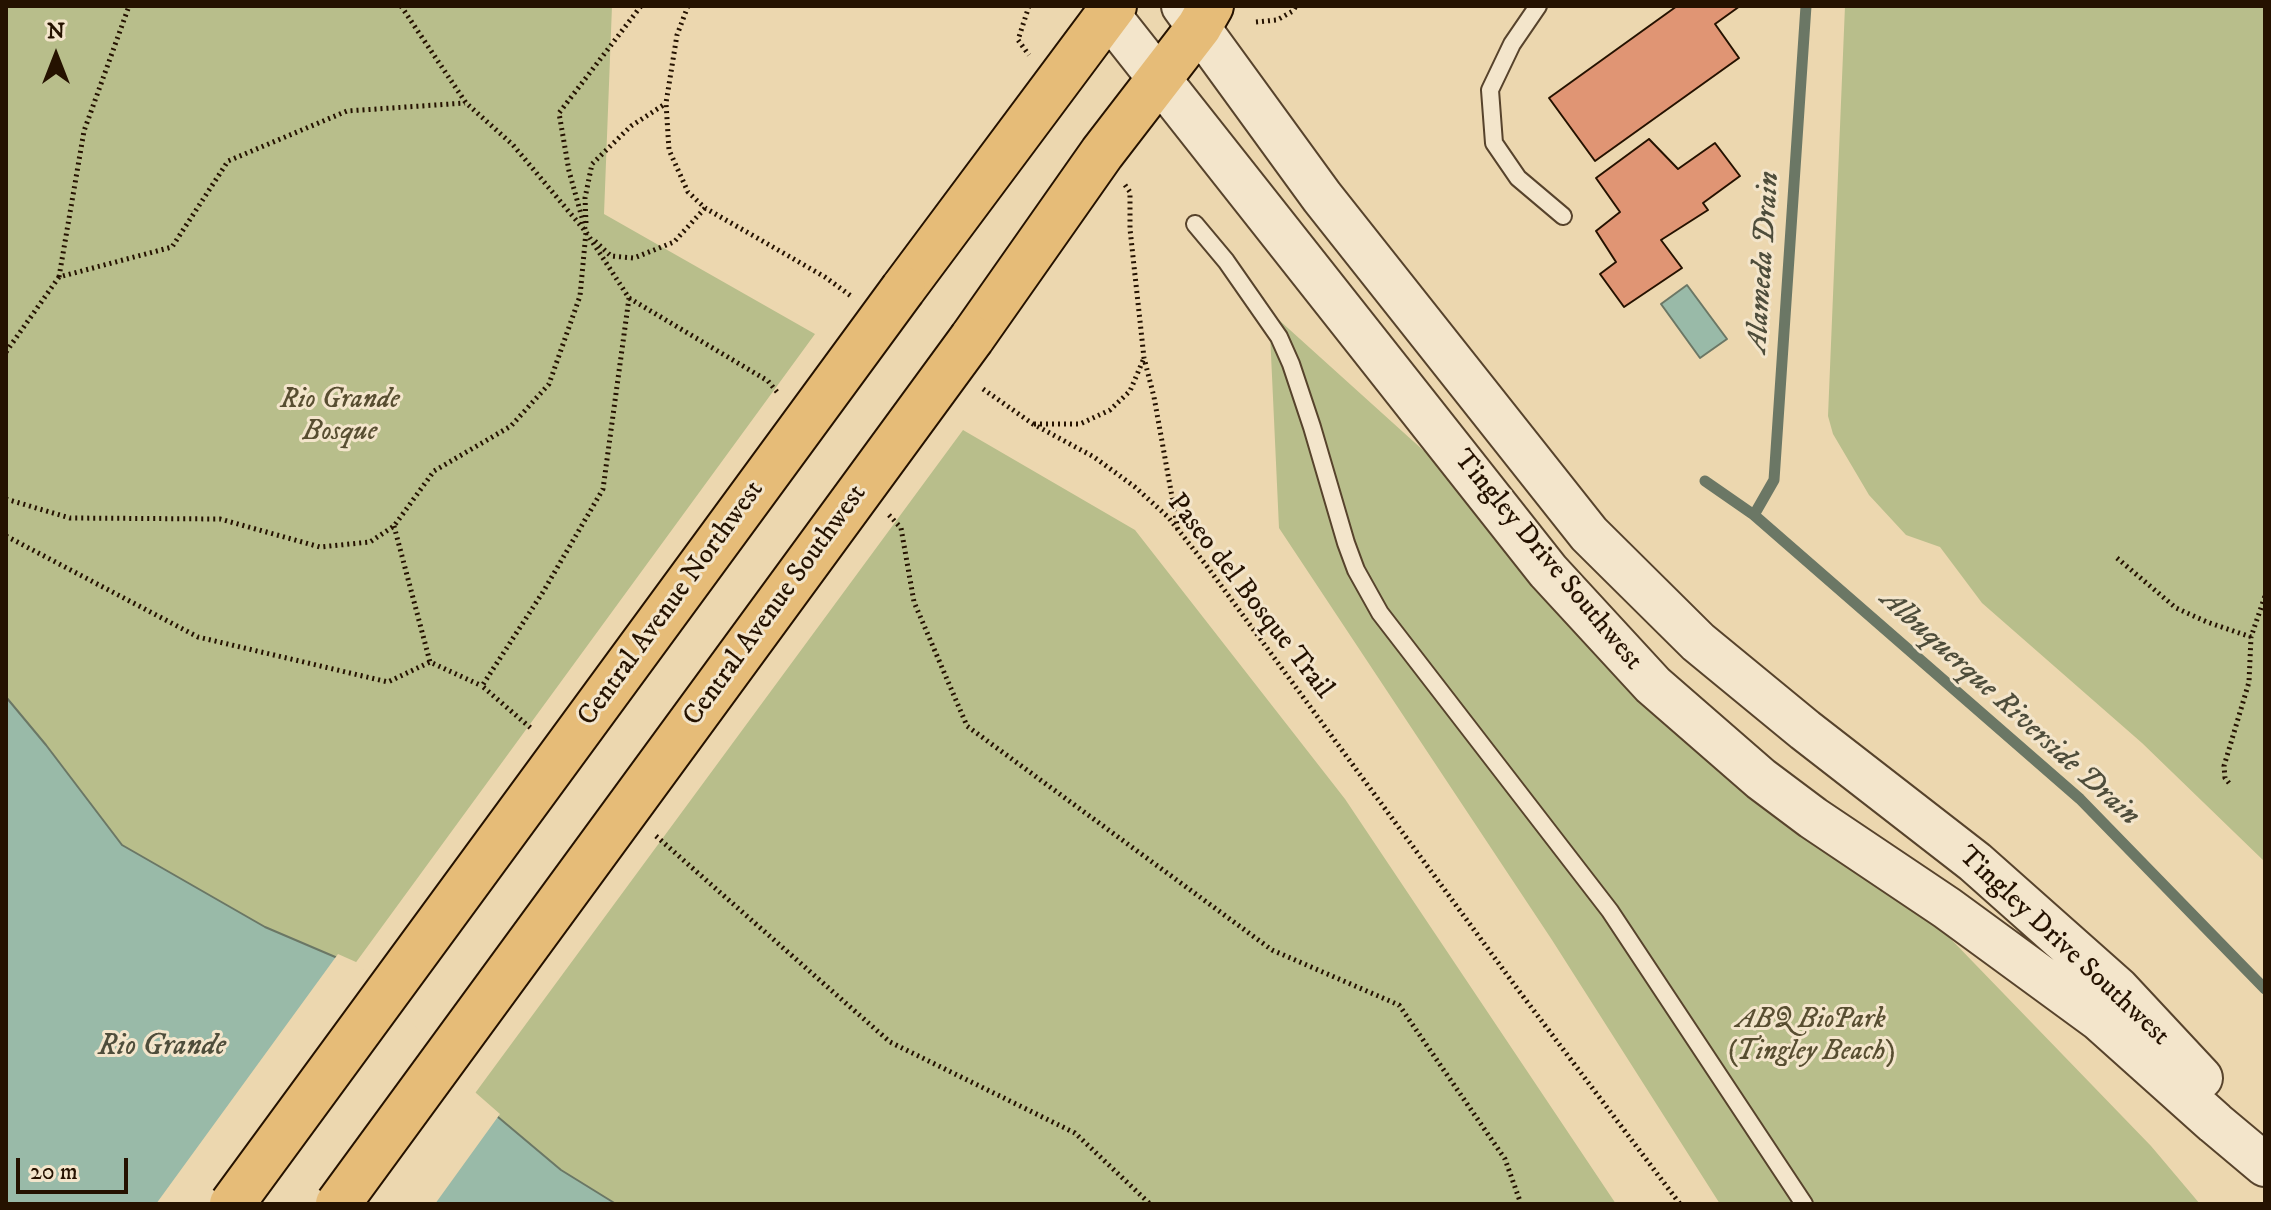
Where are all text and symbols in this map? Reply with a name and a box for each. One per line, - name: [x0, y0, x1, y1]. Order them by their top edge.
- north arrow: [16, 16, 96, 96]
- text: N: [47, 18, 65, 45]
- water label: Alameda Drain: [1741, 170, 1789, 354]
- park label: Rio Grande Bosque: [280, 384, 400, 450]
- street label: Tingley Drive Southwest: [1445, 444, 1649, 678]
- street label: Central Avenue Northwest: [572, 475, 772, 733]
- street label: Central Avenue Southwest: [677, 479, 875, 733]
- street label: Paseo del Bosque Trail: [1159, 488, 1339, 706]
- water label: Albuquerque Riverside Drain: [1872, 583, 2146, 835]
- street label: Tingley Drive Southwest: [1950, 840, 2176, 1054]
- park label: ABQ BioPark (Tingley Beach): [1728, 1004, 1894, 1070]
- water label: Rio Grande: [98, 1030, 226, 1066]
- scale bar: [20, 1142, 132, 1192]
- text: 20 m: [30, 1157, 78, 1187]

